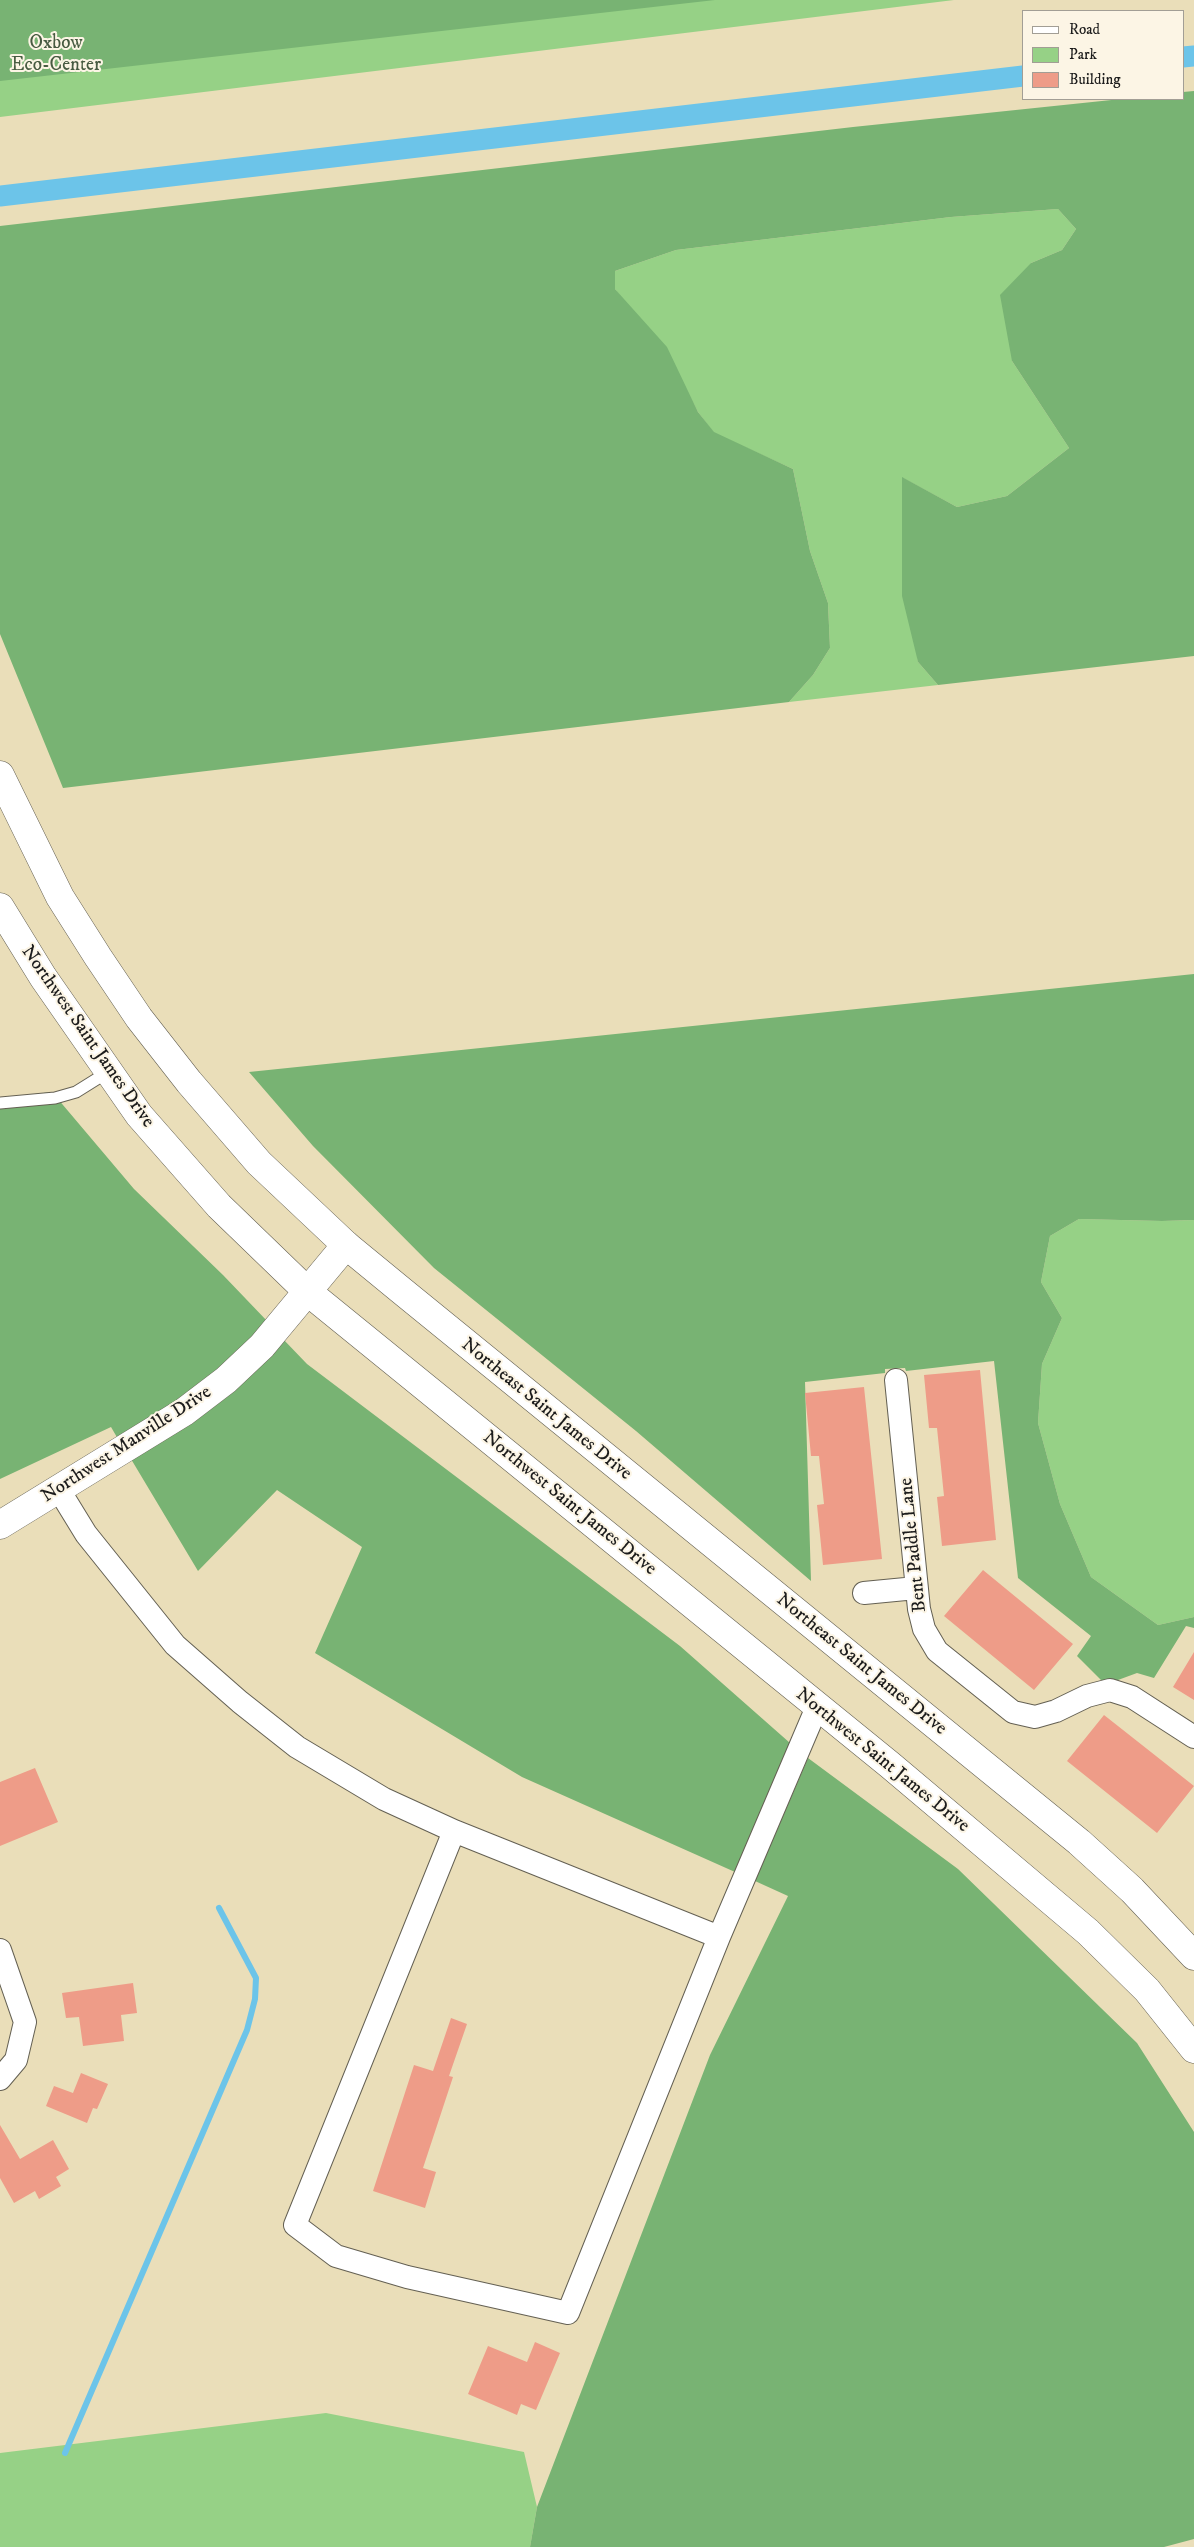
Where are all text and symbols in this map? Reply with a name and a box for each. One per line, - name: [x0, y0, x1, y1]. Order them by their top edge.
- legend: [1022, 10, 1184, 100]
- text: Road: [1069, 20, 1100, 39]
- park label: Oxbow Eco-Center: [11, 33, 101, 77]
- text: Park: [1069, 45, 1097, 64]
- text: Building: [1069, 70, 1121, 89]
- street label: Northwest Saint James Drive: [15, 942, 159, 1132]
- street label: Northeast Saint James Drive: [456, 1334, 636, 1486]
- street label: Northwest Manville Drive: [38, 1382, 216, 1508]
- street label: Northwest Saint James Drive: [478, 1427, 660, 1581]
- street label: Bent Paddle Lane: [896, 1477, 932, 1613]
- street label: Northeast Saint James Drive: [771, 1589, 951, 1741]
- street label: Northwest Saint James Drive: [791, 1684, 973, 1838]

